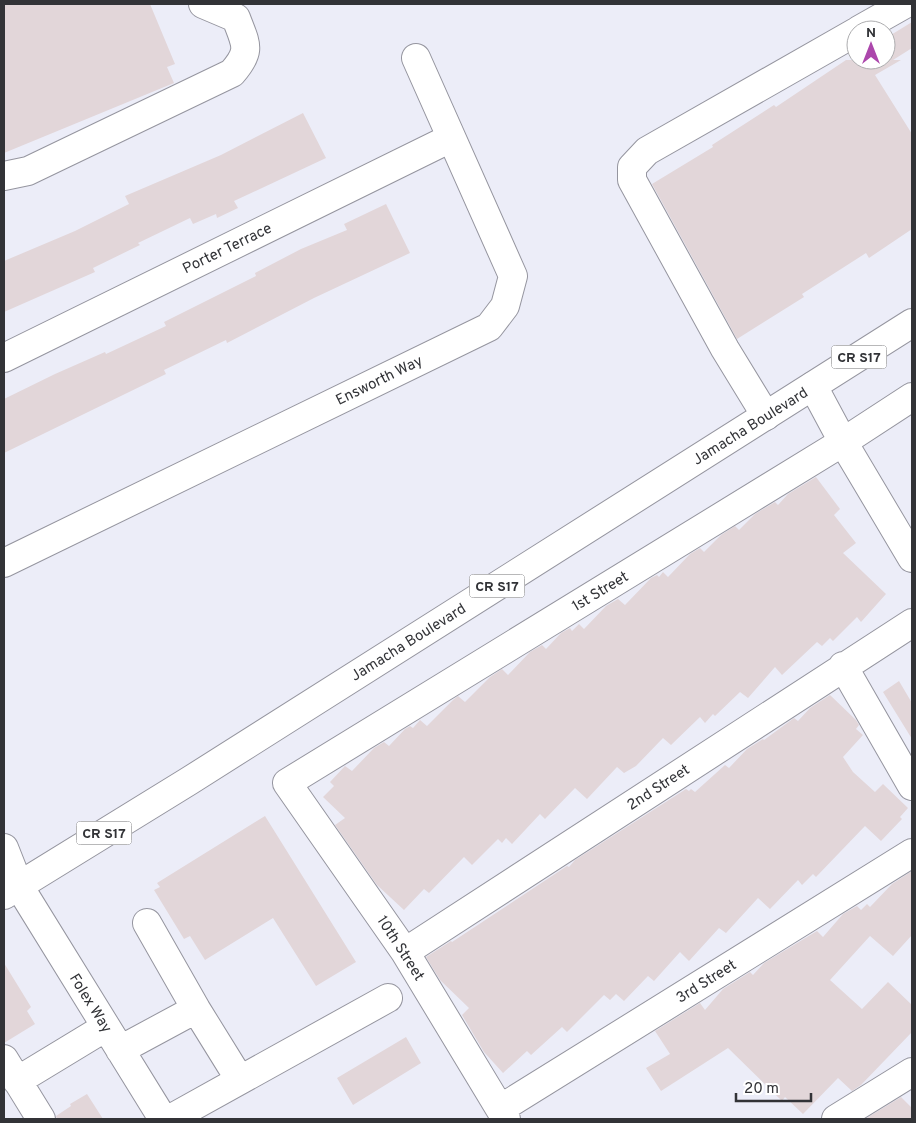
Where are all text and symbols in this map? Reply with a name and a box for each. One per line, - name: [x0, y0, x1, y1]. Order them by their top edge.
- north arrow: [846, 20, 896, 70]
- text: N: [866, 25, 876, 42]
- street label: Porter Terrace: [180, 220, 275, 279]
- road number: CR S17: [832, 346, 886, 368]
- street label: Ensworth Way: [333, 352, 426, 411]
- street label: Jamacha Boulevard: [690, 384, 812, 470]
- street label: 1st Street: [569, 568, 633, 617]
- road number: CR S17: [470, 574, 524, 598]
- street label: Jamacha Boulevard: [348, 600, 470, 686]
- street label: 2nd Street: [624, 761, 694, 816]
- road number: CR S17: [76, 821, 132, 844]
- street label: 10th Street: [372, 913, 428, 985]
- street label: 3rd Street: [673, 956, 741, 1008]
- street label: Folex Way: [64, 971, 115, 1037]
- scale bar: [736, 1070, 811, 1102]
- text: 20 m: [744, 1080, 779, 1099]

